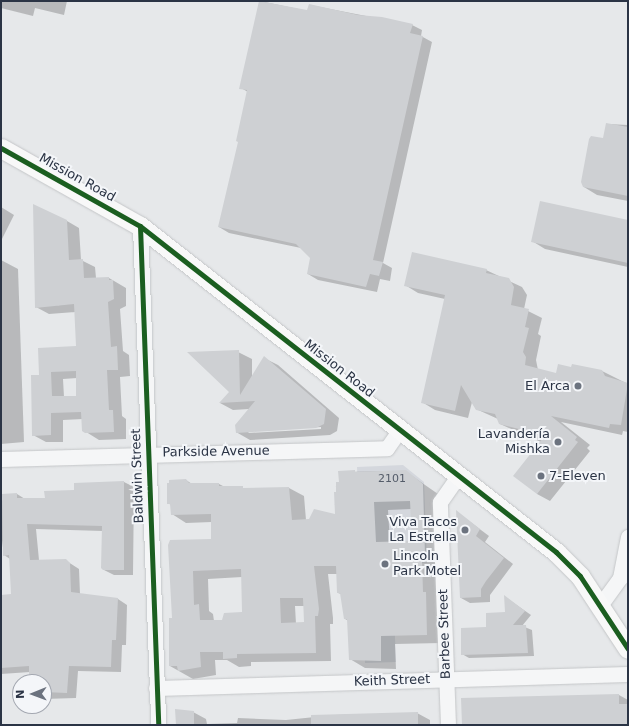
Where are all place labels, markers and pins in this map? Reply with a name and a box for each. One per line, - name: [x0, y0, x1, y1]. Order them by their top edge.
- place label: El Arca: [525, 378, 570, 394]
- marker: El Arca: [573, 381, 583, 391]
- place label: Lavandería Mishka: [478, 427, 550, 458]
- marker: Lavandería Mishka: [553, 437, 563, 447]
- place label: 7-Eleven: [549, 468, 606, 484]
- marker: 7-Eleven: [536, 471, 546, 481]
- place label: Viva Tacos La Estrella: [389, 515, 457, 546]
- marker: Viva Tacos La Estrella: [460, 525, 470, 535]
- place label: Lincoln Park Motel: [393, 549, 461, 580]
- marker: Lincoln Park Motel: [380, 559, 390, 569]

